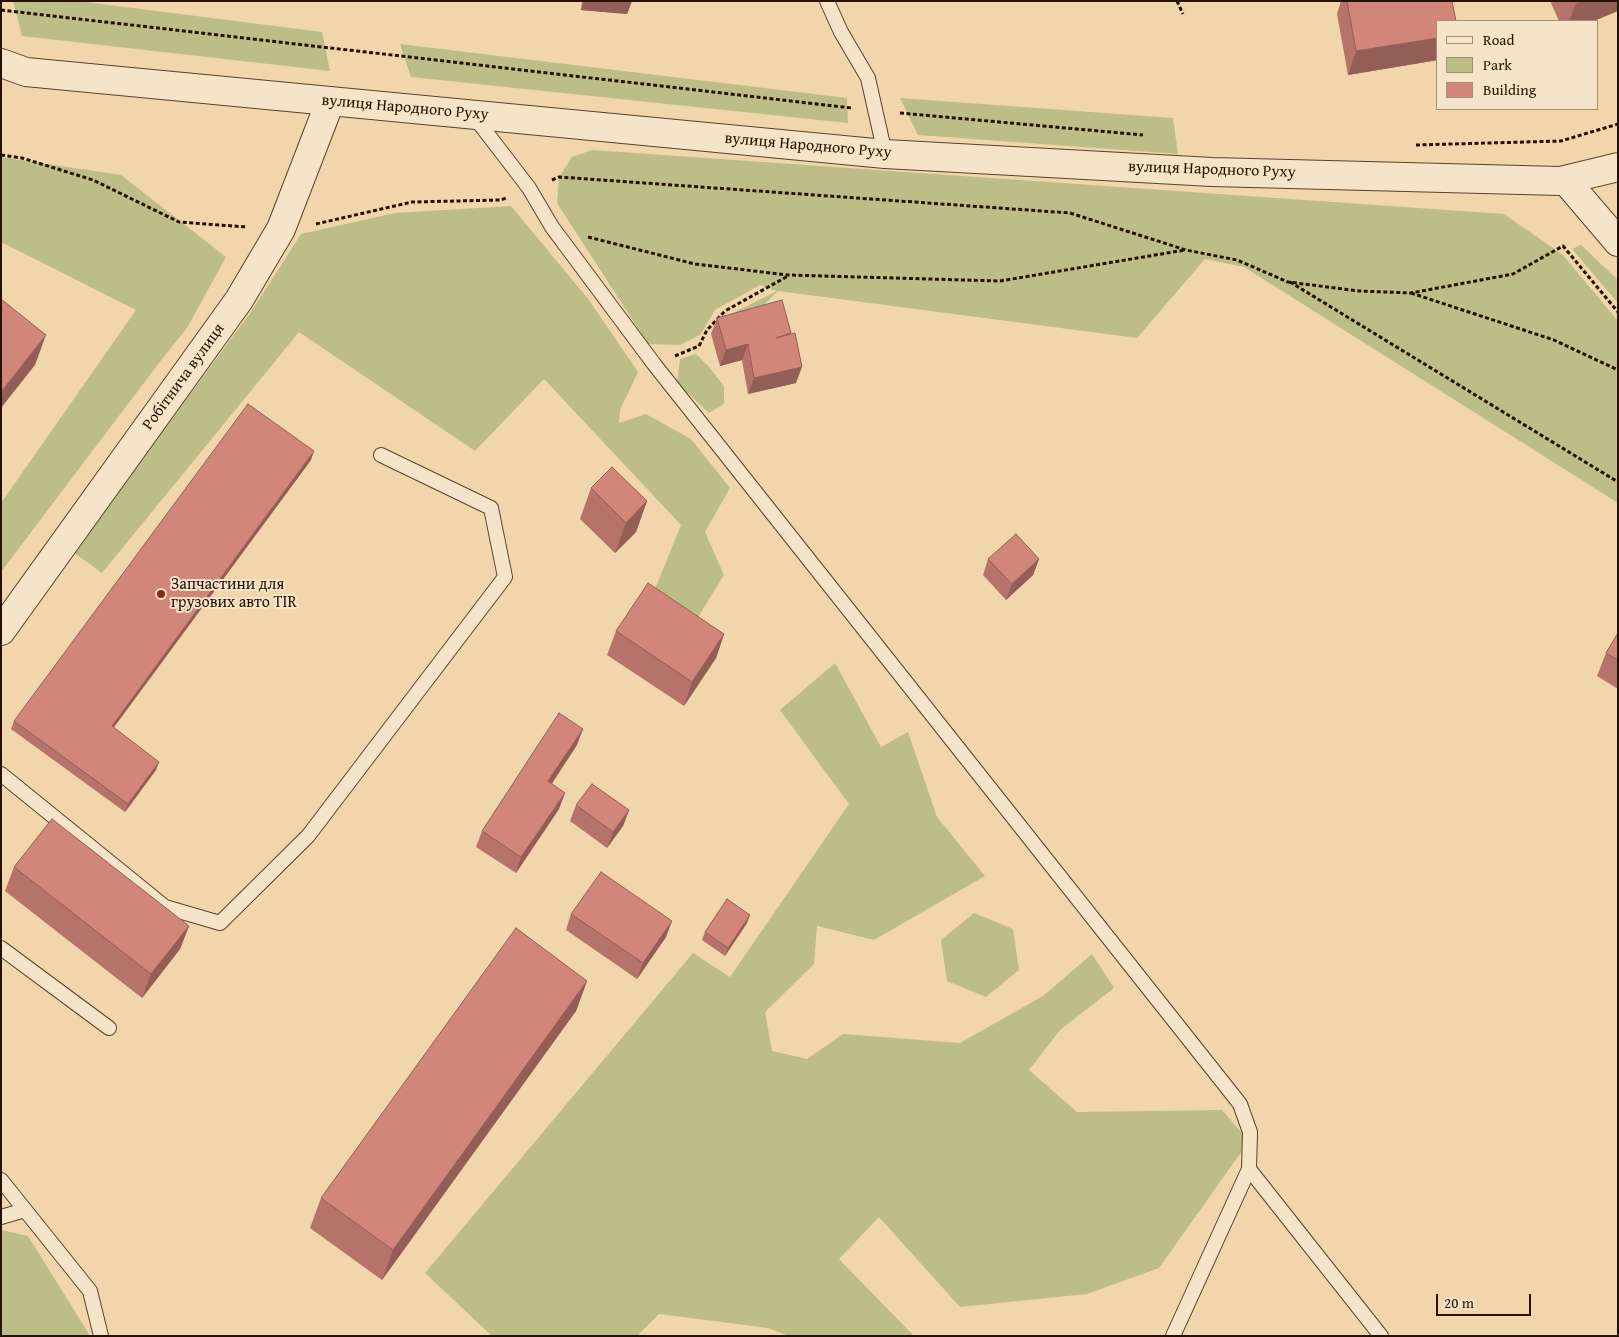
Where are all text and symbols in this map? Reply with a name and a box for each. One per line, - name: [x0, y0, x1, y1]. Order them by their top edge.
- legend: [1436, 20, 1599, 110]
- text: Road: [1483, 29, 1514, 50]
- text: Park: [1483, 54, 1512, 75]
- text: Building: [1483, 79, 1536, 100]
- street label: вулиця Народного Руху: [321, 91, 489, 125]
- street label: вулиця Народного Руху: [724, 129, 892, 163]
- street label: вулиця Народного Руху: [1128, 157, 1296, 183]
- street label: Робітнича вулиця: [139, 320, 229, 434]
- place label: Запчастини для грузових авто TIR: [171, 575, 297, 613]
- marker: Запчастини для грузових авто TIR: [155, 588, 167, 600]
- scale bar: [1439, 1284, 1534, 1316]
- text: 20 m: [1444, 1292, 1474, 1313]

